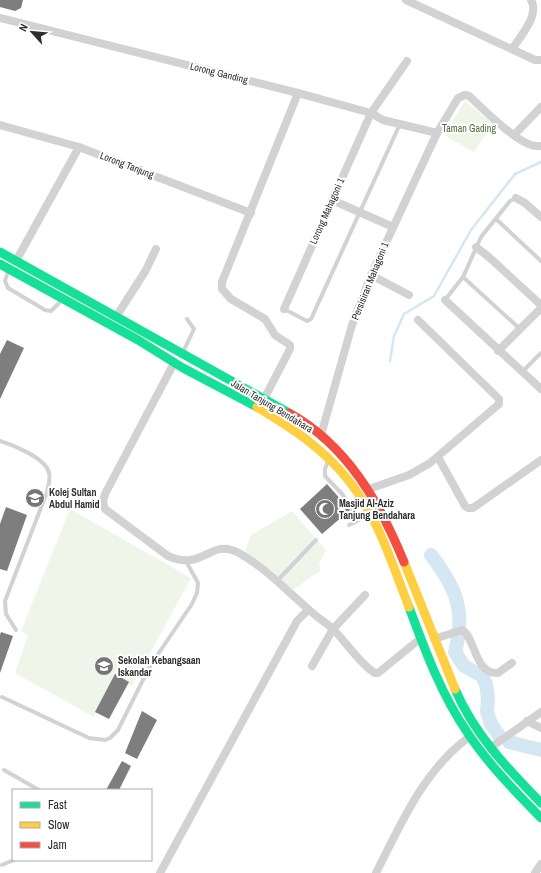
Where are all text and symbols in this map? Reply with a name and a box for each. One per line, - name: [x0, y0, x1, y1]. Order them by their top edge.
- north arrow: [12, 12, 52, 52]
- text: N: [15, 21, 31, 34]
- street label: Lorong Ganding: [189, 60, 250, 87]
- park label: Taman Gading: [442, 122, 496, 135]
- street label: Lorong Tanjung: [98, 149, 156, 181]
- street label: Lorong Mahagoni 1: [307, 175, 348, 246]
- street label: Persisiran Mahagoni 1: [348, 240, 392, 322]
- street label: Jalan Tanjung Bendahara: [229, 376, 316, 436]
- place label: Kolej Sultan Abdul Hamid: [49, 486, 100, 511]
- school or university icon: Kolej Sultan Abdul Hamid: [24, 487, 46, 509]
- place label: Masjid Al-Aziz Tanjung Bendahara: [339, 497, 415, 522]
- mosque icon: Masjid Al-Aziz Tanjung Bendahara: [314, 498, 336, 520]
- place label: Sekolah Kebangsaan Iskandar: [118, 654, 201, 679]
- school or university icon: Sekolah Kebangsaan Iskandar: [93, 655, 115, 677]
- legend: [12, 789, 152, 861]
- text: Fast: [48, 797, 67, 813]
- text: Slow: [48, 817, 70, 833]
- text: Jam: [48, 837, 67, 853]

